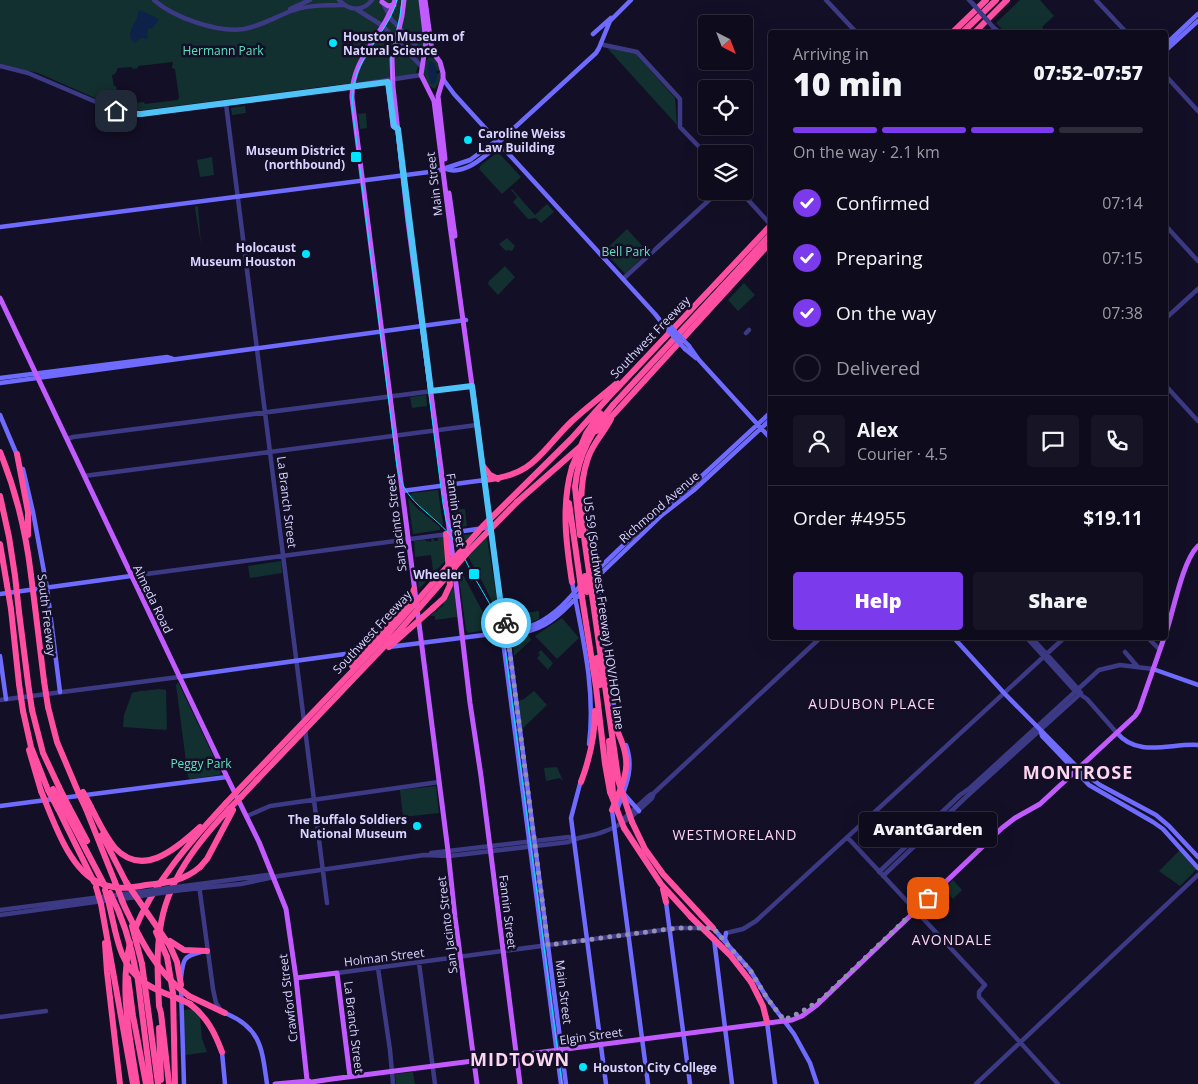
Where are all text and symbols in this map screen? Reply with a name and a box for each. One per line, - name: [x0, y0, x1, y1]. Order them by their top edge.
- north arrow: [698, 15, 752, 70]
- map controls: [698, 15, 753, 200]
- place label: Houston Museum of Natural Science: [343, 28, 466, 59]
- marker: Houston Museum of Natural Science: [327, 37, 339, 49]
- park label: Hermann Park: [182, 42, 264, 59]
- text: Arriving in: [793, 43, 869, 65]
- text: 07:52–07:57: [1033, 60, 1143, 86]
- text: 10 min: [793, 62, 903, 105]
- button: locate: [698, 80, 753, 135]
- pin: [95, 90, 137, 132]
- icon: home: [102, 97, 130, 125]
- place label: Caroline Weiss Law Building: [478, 125, 566, 156]
- marker: Caroline Weiss Law Building: [462, 134, 474, 146]
- text: On the way · 2.1 km: [793, 141, 940, 163]
- place label: Museum District (northbound): [246, 142, 345, 173]
- button: layers: [698, 145, 753, 200]
- marker: Museum District (northbound): [349, 150, 363, 164]
- street label: Main Street: [422, 151, 446, 217]
- icon: check: [793, 189, 821, 217]
- text: Confirmed: [836, 190, 930, 216]
- text: 07:14: [1102, 192, 1143, 214]
- place label: Holocaust Museum Houston: [190, 239, 296, 270]
- park label: Bell Park: [602, 243, 651, 260]
- icon: check: [793, 244, 821, 272]
- text: Preparing: [836, 245, 923, 271]
- text: 07:15: [1102, 247, 1143, 269]
- marker: Holocaust Museum Houston: [300, 248, 312, 260]
- street label: Southwest Freeway: [606, 291, 694, 382]
- icon: check: [793, 299, 821, 327]
- text: On the way: [836, 300, 936, 326]
- text: 07:38: [1102, 302, 1143, 324]
- text: Delivered: [836, 355, 920, 381]
- button: person: [793, 415, 845, 467]
- button: chat: [1027, 415, 1079, 467]
- button: phone: [1091, 415, 1143, 467]
- text: Alex: [857, 417, 898, 443]
- text: Courier · 4.5: [857, 443, 948, 465]
- street label: La Branch Street: [273, 455, 301, 549]
- street label: Richmond Avenue: [615, 467, 703, 547]
- street label: Fannin Street: [442, 472, 470, 548]
- street label: San Jacinto Street: [382, 473, 410, 573]
- street label: US 59 (Southwest Freeway) HOV/HOT lane: [579, 495, 629, 731]
- text: Order #4955: [793, 505, 906, 531]
- text: $19.11: [1083, 505, 1143, 531]
- street label: Almeda Road: [129, 562, 177, 636]
- place label: Wheeler: [413, 566, 464, 583]
- marker: Wheeler: [467, 567, 481, 581]
- button: Help: [793, 572, 963, 630]
- button: Share: [973, 572, 1143, 630]
- street label: South Freeway: [34, 573, 61, 658]
- street label: Southwest Freeway: [329, 586, 416, 677]
- courier: [481, 598, 531, 648]
- icon: bike: [492, 609, 520, 637]
- district label: AUDUBON PLACE: [808, 694, 936, 713]
- park label: Peggy Park: [170, 755, 232, 772]
- district label: MONTROSE: [1023, 760, 1133, 784]
- place label: The Buffalo Soldiers National Museum: [288, 811, 407, 842]
- callout: AvantGarden: [859, 813, 997, 848]
- text: AvantGarden: [873, 818, 983, 840]
- marker: The Buffalo Soldiers National Museum: [411, 820, 423, 832]
- district label: WESTMORELAND: [673, 825, 797, 844]
- street label: Fannin Street: [495, 874, 521, 950]
- street label: San Jacinto Street: [433, 875, 461, 975]
- pin: [907, 877, 949, 919]
- icon: bag: [914, 884, 942, 912]
- district label: AVONDALE: [912, 930, 992, 949]
- street label: Holman Street: [343, 944, 425, 970]
- street label: Crawford Street: [274, 953, 302, 1043]
- street label: Main Street: [552, 959, 576, 1025]
- street label: La Branch Street: [340, 980, 368, 1074]
- street label: Elgin Street: [559, 1023, 623, 1049]
- district label: MIDTOWN: [470, 1047, 570, 1071]
- place label: Houston City College: [593, 1059, 717, 1076]
- marker: Houston City College: [577, 1061, 589, 1073]

